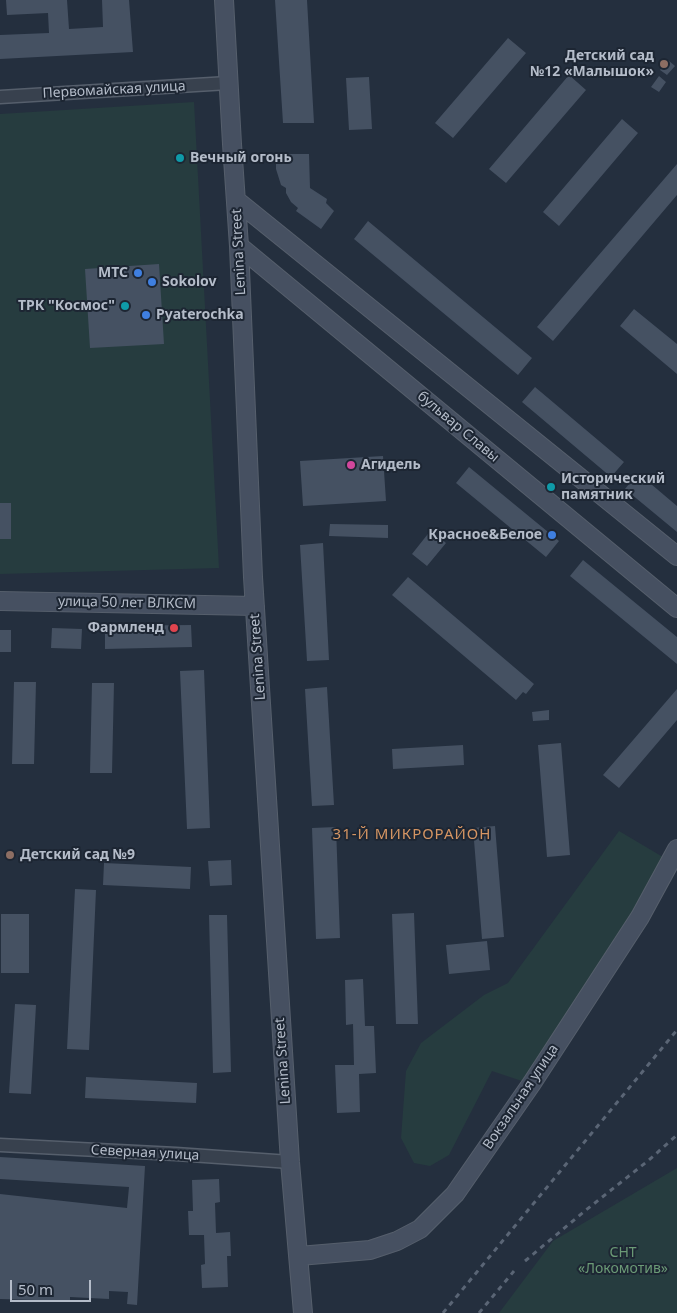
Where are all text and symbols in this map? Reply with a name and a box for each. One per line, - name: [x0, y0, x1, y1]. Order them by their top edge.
- place label: Детский сад №12 «Малышок»: [530, 48, 654, 80]
- marker: Детский сад №12 «Малышок»: [658, 58, 670, 70]
- street label: Первомайская улица: [42, 78, 186, 102]
- place label: Вечный огонь: [190, 150, 292, 166]
- marker: Вечный огонь: [174, 152, 186, 164]
- street label: Lenina Street: [228, 208, 250, 296]
- place label: МТС: [98, 265, 128, 281]
- marker: МТС: [132, 267, 144, 279]
- place label: Sokolov: [162, 274, 217, 290]
- marker: Sokolov: [146, 276, 158, 288]
- place label: ТРК "Космос": [18, 298, 115, 314]
- marker: ТРК "Космос": [119, 300, 131, 312]
- place label: Pyaterochka: [156, 307, 244, 323]
- marker: Pyaterochka: [140, 309, 152, 321]
- street label: бульвар Славы: [414, 388, 502, 466]
- place label: Агидель: [361, 457, 421, 473]
- marker: Агидель: [345, 459, 357, 471]
- place label: Исторический памятник: [561, 471, 665, 504]
- marker: Исторический памятник: [545, 481, 557, 493]
- place label: Красное&Белое: [428, 527, 542, 543]
- marker: Красное&Белое: [546, 529, 558, 541]
- street label: улица 50 лет ВЛКСМ: [58, 593, 196, 613]
- street label: Lenina Street: [247, 613, 269, 701]
- place label: Фармленд: [87, 620, 164, 636]
- marker: Фармленд: [168, 622, 180, 634]
- district label: 31-Й МИКРОРАЙОН: [331, 826, 493, 844]
- place label: Детский сад №9: [20, 847, 135, 863]
- marker: Детский сад №9: [4, 849, 16, 861]
- street label: Lenina Street: [272, 1017, 294, 1105]
- street label: Вокзальная улица: [480, 1041, 562, 1153]
- street label: Северная улица: [90, 1142, 200, 1164]
- park label: СНТ «Локомотив»: [578, 1245, 668, 1278]
- scale bar: [12, 1270, 94, 1302]
- text: 50 m: [18, 1279, 53, 1299]

